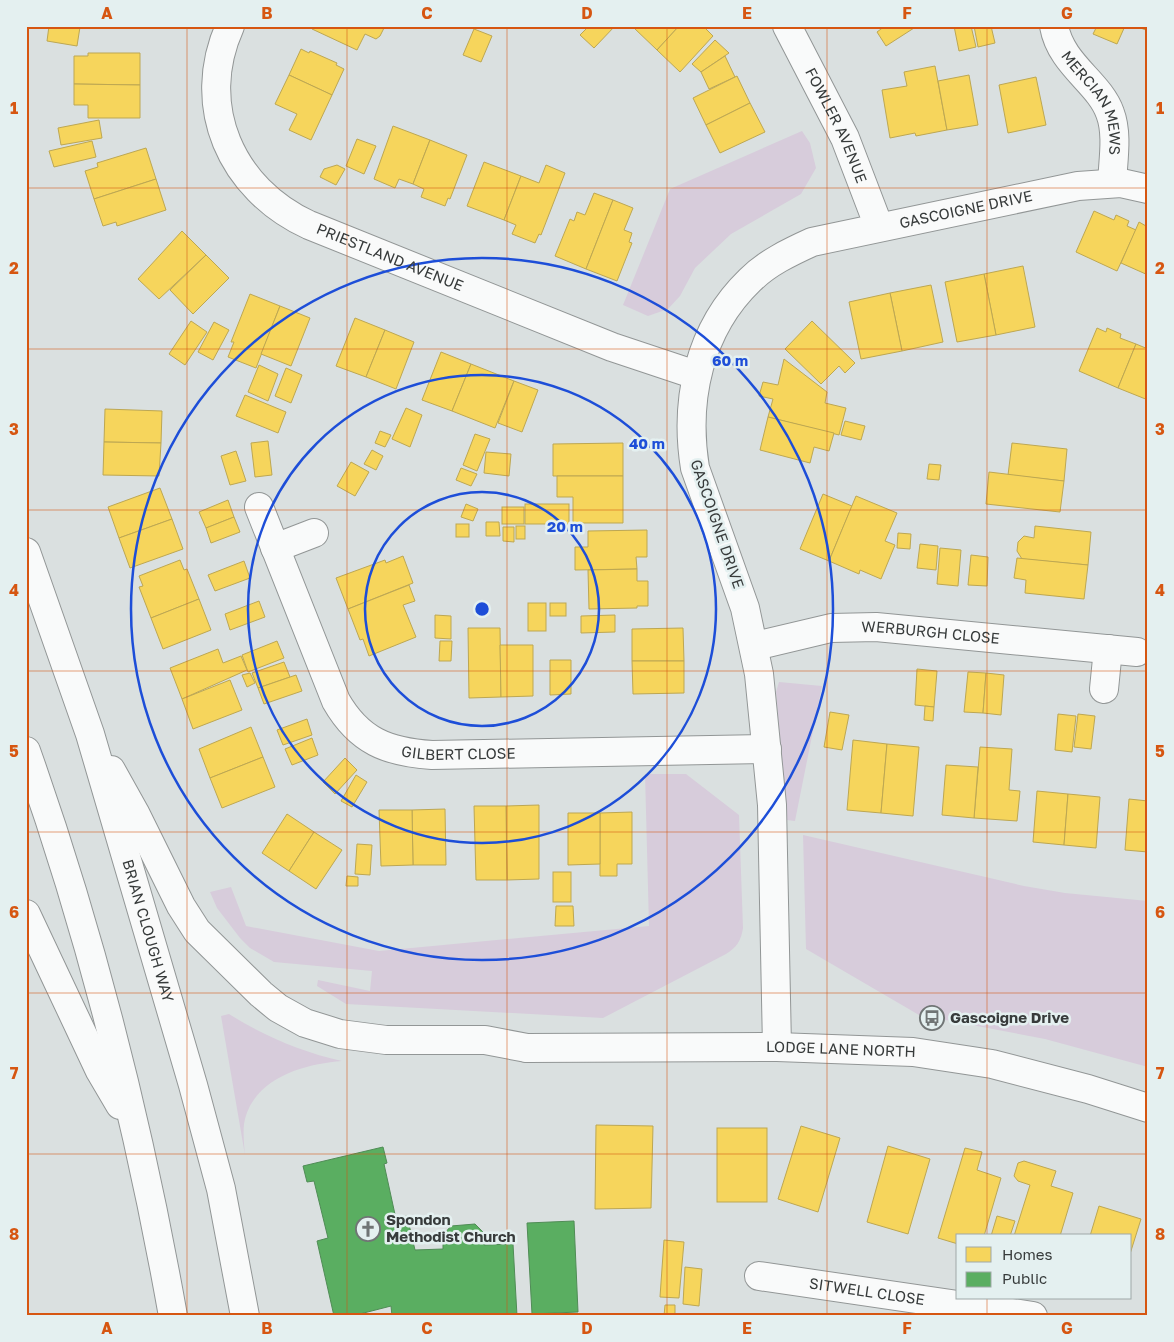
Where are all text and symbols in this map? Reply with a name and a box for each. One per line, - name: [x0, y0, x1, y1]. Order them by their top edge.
- text: A: [101, 3, 113, 23]
- text: B: [261, 3, 273, 23]
- text: C: [421, 3, 433, 23]
- text: D: [581, 3, 593, 23]
- text: E: [742, 3, 752, 23]
- text: F: [902, 3, 912, 23]
- text: G: [1061, 3, 1073, 23]
- street label: MERCIAN MEWS: [1058, 47, 1125, 155]
- street label: FOWLER AVENUE: [802, 64, 871, 185]
- text: 1: [10, 98, 18, 118]
- text: 1: [1156, 98, 1164, 118]
- street label: GASCOIGNE DRIVE: [898, 186, 1034, 231]
- street label: PRIESTLAND AVENUE: [314, 219, 466, 294]
- text: 2: [9, 258, 19, 278]
- text: 2: [1155, 258, 1165, 278]
- text: 60 m: [712, 351, 748, 369]
- text: 3: [9, 419, 19, 439]
- text: 3: [1155, 419, 1165, 439]
- text: 40 m: [629, 434, 665, 452]
- street label: GASCOIGNE DRIVE: [687, 457, 748, 591]
- text: 20 m: [547, 517, 583, 535]
- text: 4: [9, 580, 19, 600]
- text: 4: [1155, 580, 1165, 600]
- centre of rings: [473, 600, 491, 618]
- street label: WERBURGH CLOSE: [861, 617, 1001, 647]
- text: 5: [9, 741, 19, 761]
- street label: GILBERT CLOSE: [400, 741, 516, 763]
- text: 5: [1155, 741, 1165, 761]
- street label: BRIAN CLOUGH WAY: [119, 857, 178, 1004]
- text: 6: [9, 902, 19, 922]
- text: 6: [1155, 902, 1165, 922]
- bus stop icon: Gascoigne Drive: [919, 1005, 945, 1031]
- place label: Gascoigne Drive: [950, 1008, 1069, 1026]
- street label: LODGE LANE NORTH: [766, 1037, 916, 1060]
- text: 7: [10, 1063, 19, 1083]
- text: 7: [1156, 1063, 1165, 1083]
- place label: Spondon Methodist Church: [386, 1210, 516, 1245]
- church icon: Spondon Methodist Church: [355, 1216, 381, 1242]
- text: 8: [9, 1224, 19, 1244]
- text: 8: [1155, 1224, 1165, 1244]
- legend: [956, 1234, 1132, 1300]
- text: Homes: [1002, 1245, 1052, 1263]
- text: Public: [1002, 1269, 1047, 1287]
- street label: SITWELL CLOSE: [808, 1273, 926, 1308]
- text: A: [101, 1318, 113, 1338]
- text: B: [261, 1318, 273, 1338]
- text: C: [421, 1318, 433, 1338]
- text: D: [581, 1318, 593, 1338]
- text: E: [742, 1318, 752, 1338]
- text: F: [902, 1318, 912, 1338]
- text: G: [1061, 1318, 1073, 1338]

